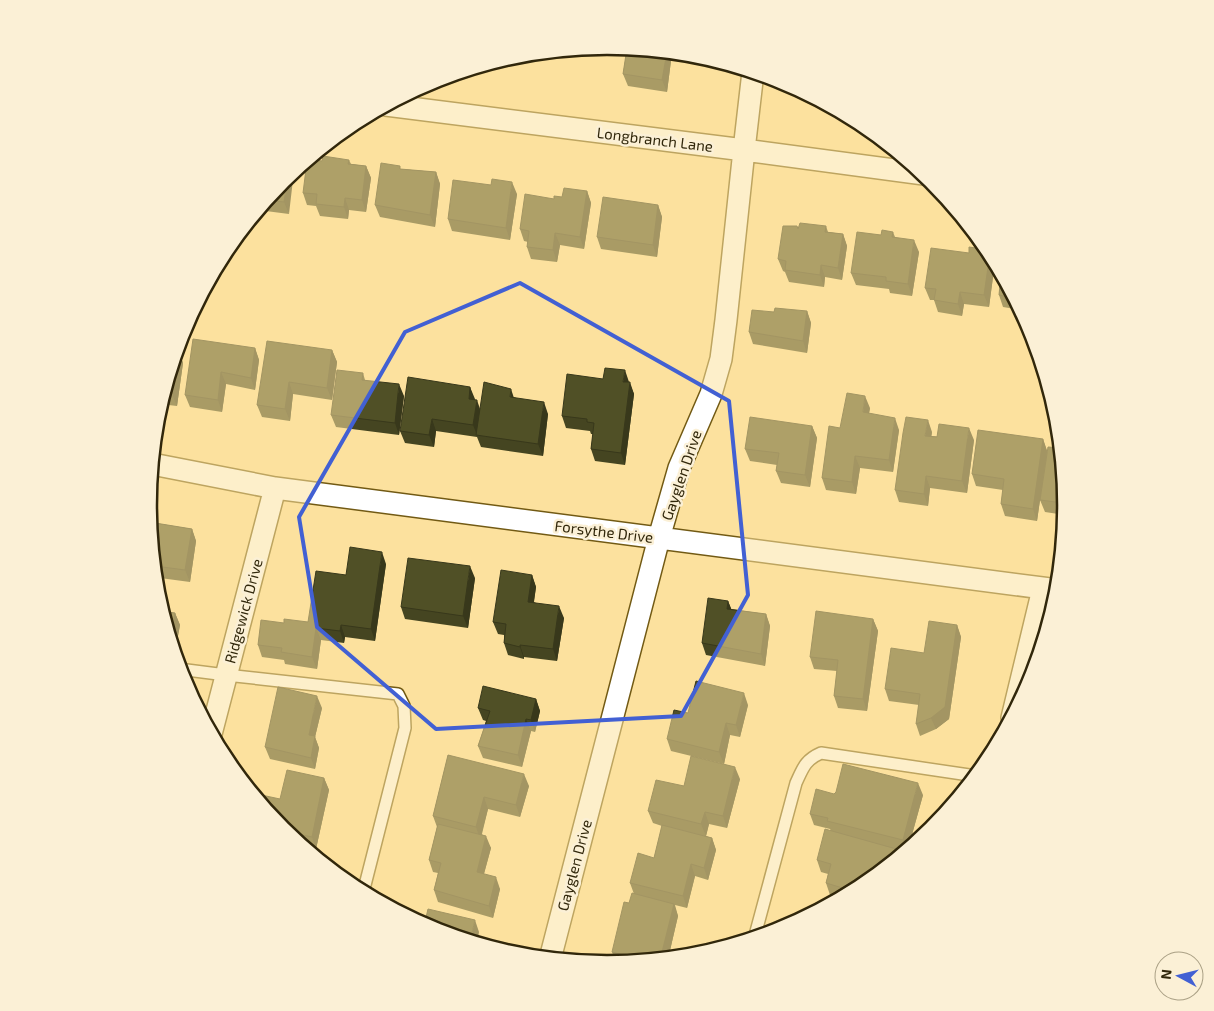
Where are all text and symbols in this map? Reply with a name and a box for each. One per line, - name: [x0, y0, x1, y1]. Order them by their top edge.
- street label: Longbranch Lane: [596, 123, 714, 155]
- street label: Gayglen Drive: [657, 428, 705, 522]
- street label: Forsythe Drive: [554, 516, 654, 546]
- street label: Ridgewick Drive: [220, 557, 266, 665]
- street label: Gayglen Drive: [553, 817, 595, 913]
- north arrow: [1154, 951, 1204, 1001]
- text: N: [1157, 968, 1175, 980]

